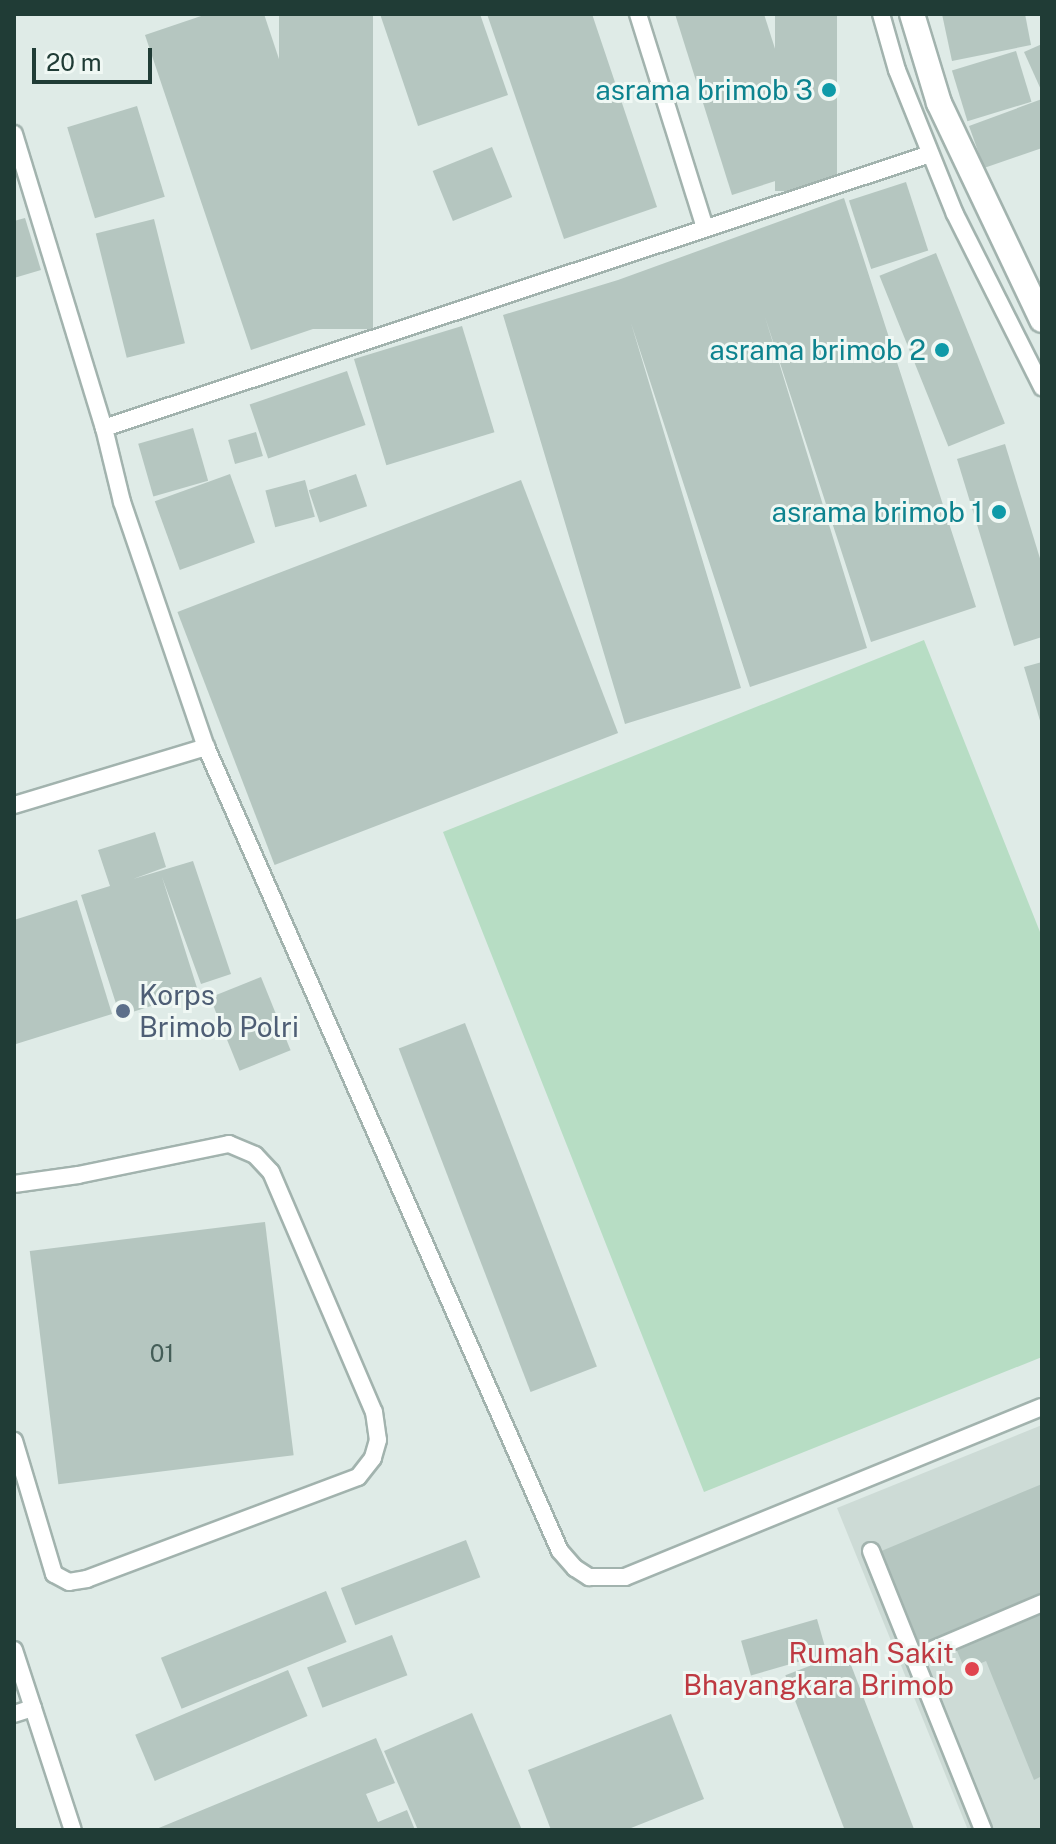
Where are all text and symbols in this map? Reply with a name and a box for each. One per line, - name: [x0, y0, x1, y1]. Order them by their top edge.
- scale bar: [36, 32, 156, 82]
- text: 20 m: [46, 48, 102, 76]
- place label: asrama brimob 3: [595, 73, 813, 107]
- marker: asrama brimob 3: [820, 81, 838, 99]
- place label: asrama brimob 2: [709, 333, 926, 367]
- marker: asrama brimob 2: [933, 341, 951, 359]
- place label: asrama brimob 1: [771, 495, 983, 529]
- marker: asrama brimob 1: [990, 503, 1008, 521]
- place label: Korps Brimob Polri: [139, 978, 299, 1044]
- marker: Korps Brimob Polri: [114, 1002, 132, 1020]
- house number: 01: [150, 1340, 174, 1368]
- place label: Rumah Sakit Bhayangkara Brimob: [683, 1636, 954, 1702]
- marker: Rumah Sakit Bhayangkara Brimob: [961, 1658, 983, 1680]

